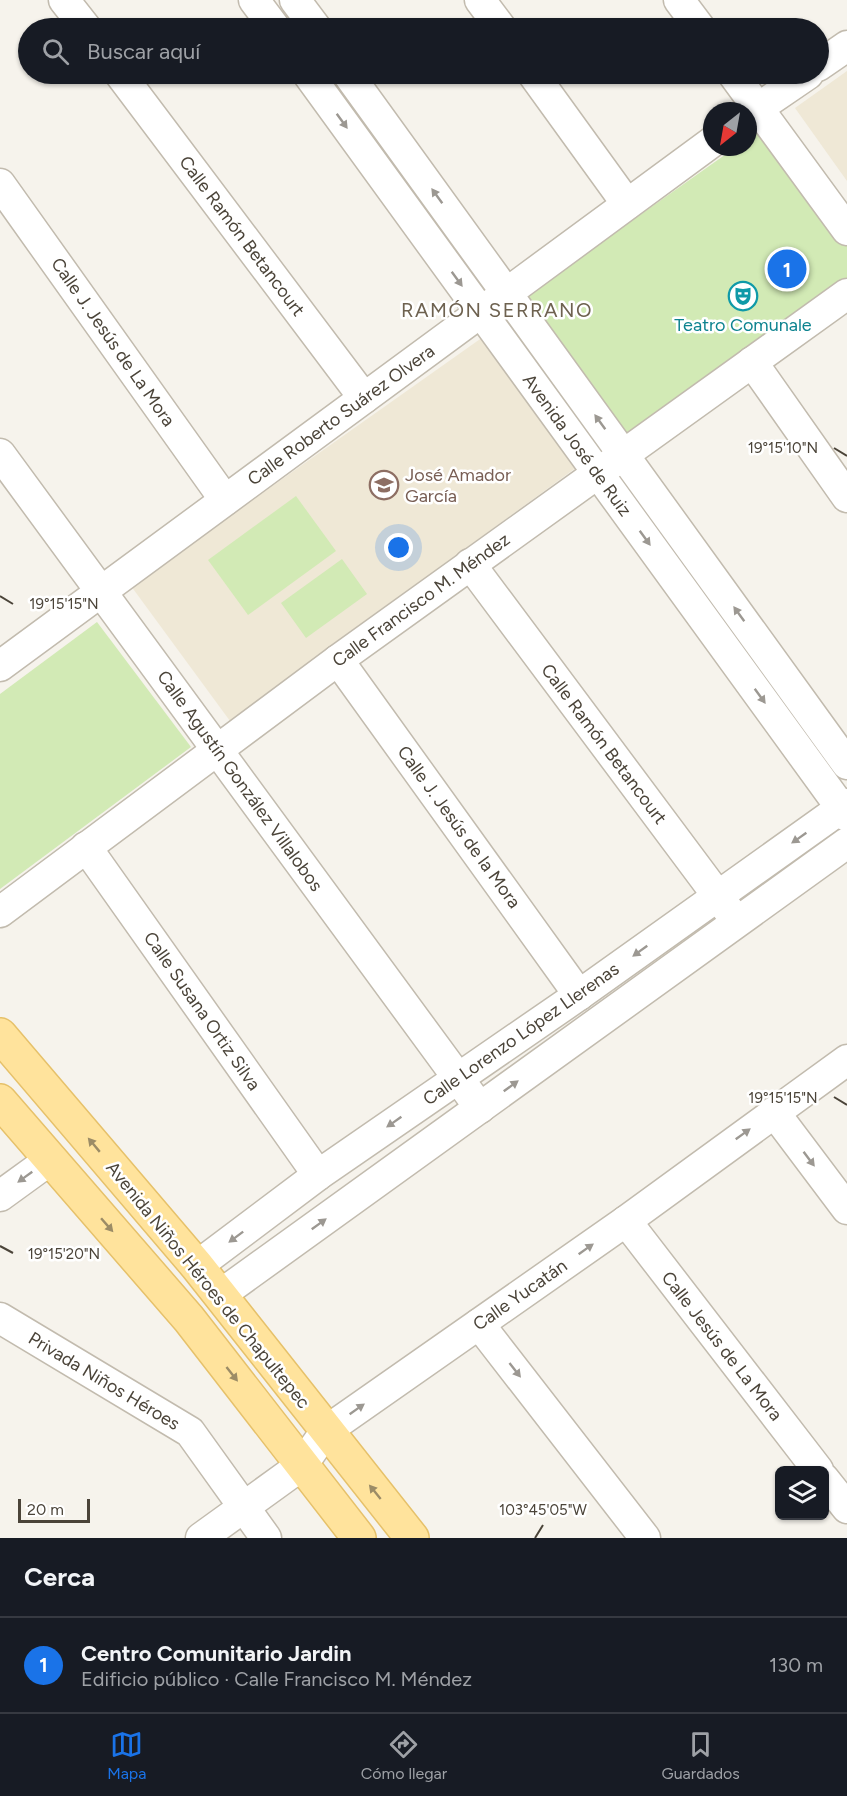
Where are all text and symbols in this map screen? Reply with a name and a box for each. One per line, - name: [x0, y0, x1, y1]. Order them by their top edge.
- search box: [18, 18, 829, 84]
- icon: search: [39, 35, 72, 68]
- text: Buscar aquí: [87, 38, 200, 65]
- north arrow: [703, 102, 757, 156]
- one-way arrow: [336, 112, 348, 128]
- street label: Calle Ramón Betancourt: [175, 152, 310, 321]
- one-way arrow: [431, 189, 443, 205]
- pin: 1: [768, 246, 806, 292]
- street label: Calle J. Jesús de La Mora: [46, 253, 180, 431]
- one-way arrow: [451, 270, 463, 286]
- theatre icon: Teatro Comunale: [727, 280, 759, 312]
- district label: RAMÓN SERRANO: [401, 298, 593, 322]
- place label: Teatro Comunale: [674, 314, 812, 336]
- street label: Calle Roberto Suárez Olvera: [243, 340, 439, 490]
- street label: Avenida José de Ruiz: [518, 369, 636, 521]
- one-way arrow: [594, 415, 606, 431]
- text: 19°15'10"N: [748, 439, 818, 457]
- place label: José Amador García: [405, 464, 511, 507]
- school or university icon: José Amador García: [368, 469, 400, 501]
- street label: Calle Francisco M. Méndez: [328, 528, 514, 672]
- one-way arrow: [639, 530, 651, 546]
- your location: [384, 533, 413, 562]
- text: 19°15'15"N: [29, 595, 99, 613]
- one-way arrow: [733, 607, 745, 623]
- street label: Calle Ramón Betancourt: [537, 660, 672, 829]
- street label: Calle Agustín González Villalobos: [152, 666, 328, 896]
- one-way arrow: [754, 688, 766, 704]
- street label: Calle J. Jesús de la Mora: [393, 741, 525, 913]
- one-way arrow: [791, 832, 807, 843]
- street label: Calle Susana Ortiz Silva: [139, 927, 265, 1095]
- one-way arrow: [633, 944, 648, 956]
- street label: Calle Lorenzo López Llerenas: [419, 958, 623, 1110]
- one-way arrow: [504, 1080, 519, 1092]
- text: 19°15'15"N: [748, 1089, 818, 1107]
- one-way arrow: [386, 1116, 402, 1127]
- one-way arrow: [736, 1129, 751, 1141]
- one-way arrow: [88, 1138, 101, 1153]
- one-way arrow: [803, 1150, 815, 1166]
- street label: Avenida Niños Héroes de Chapultepec: [101, 1157, 315, 1413]
- one-way arrow: [18, 1171, 33, 1183]
- one-way arrow: [100, 1217, 113, 1232]
- one-way arrow: [310, 1218, 326, 1230]
- one-way arrow: [229, 1230, 244, 1242]
- one-way arrow: [577, 1243, 593, 1255]
- text: 19°15'20"N: [28, 1245, 100, 1263]
- street label: Calle Yucatán: [469, 1255, 571, 1335]
- street label: Calle Jesús de La Mora: [657, 1267, 787, 1425]
- street label: Privada Niños Héroes: [24, 1327, 184, 1435]
- one-way arrow: [508, 1362, 520, 1377]
- one-way arrow: [225, 1367, 237, 1382]
- one-way arrow: [348, 1403, 364, 1415]
- map controls: [775, 1466, 829, 1520]
- button: layers: [775, 1466, 829, 1520]
- one-way arrow: [369, 1484, 382, 1500]
- scale bar: [18, 1496, 90, 1524]
- text: 20 m: [27, 1500, 64, 1519]
- text: 103°45'05"W: [499, 1501, 588, 1519]
- text: Cerca: [24, 1561, 95, 1593]
- text: Centro Comunitario Jardin: [81, 1640, 352, 1667]
- text: 1: [39, 1653, 48, 1677]
- text: 130 m: [769, 1653, 823, 1677]
- text: Edificio público · Calle Francisco M. Méndez: [81, 1667, 472, 1691]
- tab: Mapa: [107, 1728, 146, 1783]
- tab: Cómo llegar: [361, 1728, 447, 1783]
- tab: Guardados: [662, 1728, 740, 1783]

